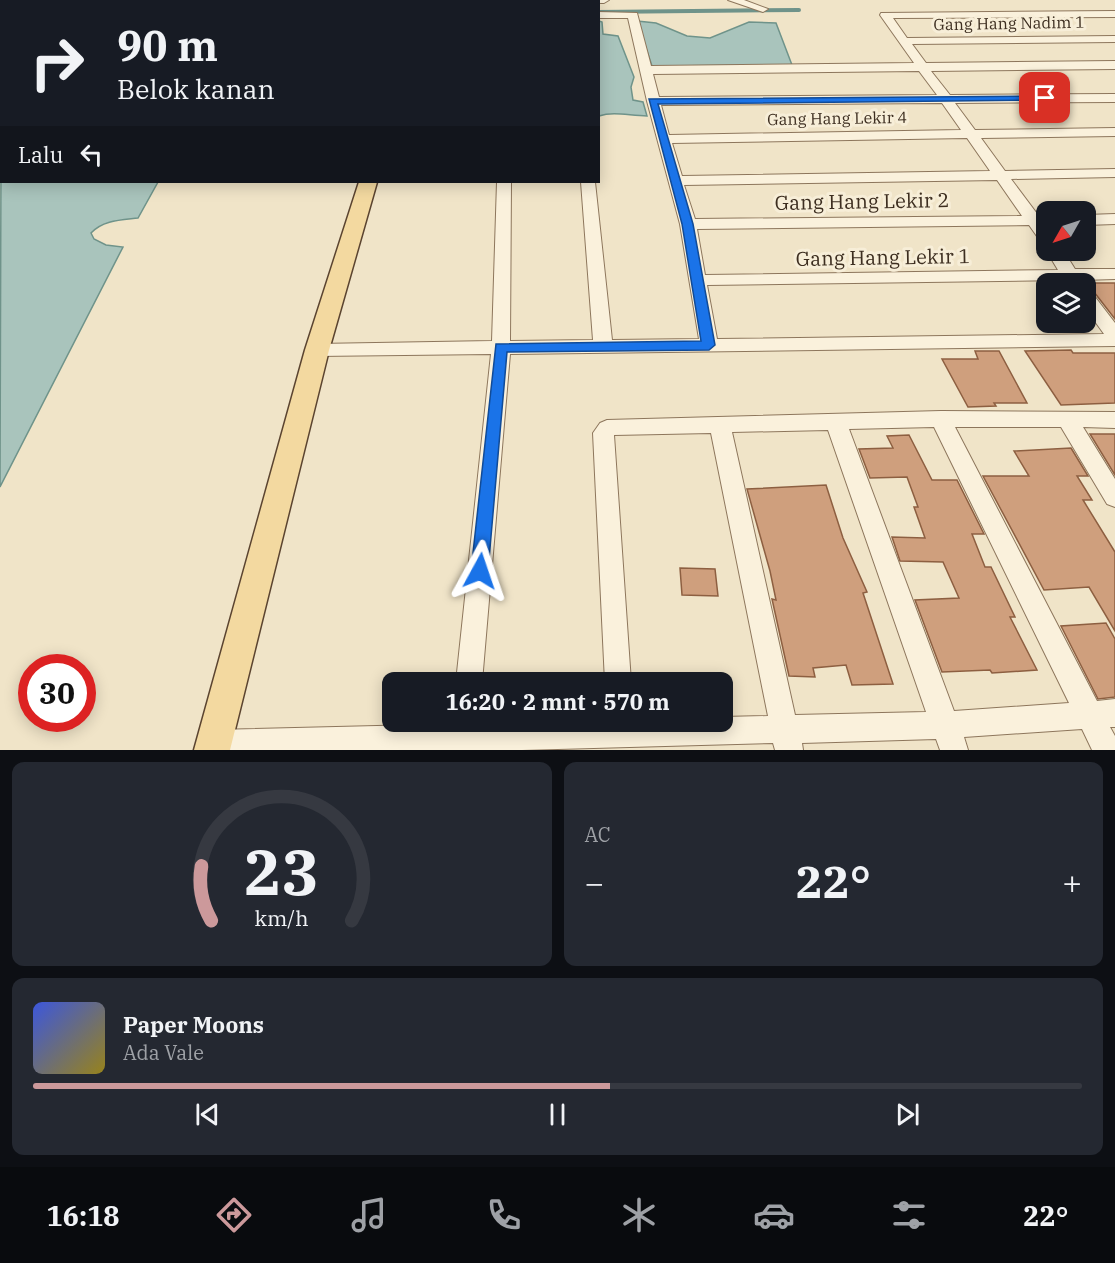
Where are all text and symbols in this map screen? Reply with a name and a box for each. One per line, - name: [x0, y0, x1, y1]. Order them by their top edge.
- street label: Gang Hang Nadim 1: [933, 12, 1085, 34]
- text: 90 m: [117, 18, 218, 73]
- icon: right: [18, 24, 96, 102]
- text: Belok kanan: [117, 71, 275, 106]
- pin: [1019, 72, 1070, 123]
- icon: arrive: [1028, 81, 1061, 114]
- street label: Gang Hang Lekir 4: [767, 107, 907, 129]
- icon: left: [75, 138, 108, 171]
- text: Lalu: [18, 140, 63, 169]
- street label: Gang Hang Lekir 2: [774, 186, 950, 216]
- north arrow: [1036, 201, 1096, 261]
- map controls: [1036, 201, 1096, 333]
- street label: Gang Hang Lekir 1: [795, 242, 971, 272]
- button: layers: [1036, 273, 1096, 333]
- position arrow: [448, 539, 512, 603]
- speed limit sign: 30: [18, 654, 96, 732]
- text: 16:20 · 2 mnt · 570 m: [445, 687, 670, 716]
- text: AC: [585, 821, 611, 848]
- text: 23: [244, 831, 319, 912]
- text: 22°: [796, 852, 871, 910]
- text: −: [585, 861, 604, 904]
- text: +: [1062, 861, 1082, 904]
- text: km/h: [255, 904, 309, 932]
- text: Paper Moons: [123, 1010, 264, 1039]
- text: Ada Vale: [123, 1039, 204, 1066]
- icon: previous: [191, 1098, 224, 1131]
- icon: pause: [541, 1098, 574, 1131]
- icon: next: [891, 1098, 924, 1131]
- icon: directions: [213, 1194, 255, 1236]
- icon: music: [348, 1194, 390, 1236]
- icon: phone: [483, 1194, 525, 1236]
- icon: climate: [618, 1194, 660, 1236]
- icon: car: [753, 1194, 795, 1236]
- icon: filters: [888, 1194, 930, 1236]
- text: 16:18: [47, 1198, 120, 1233]
- text: 22°: [1023, 1198, 1068, 1233]

